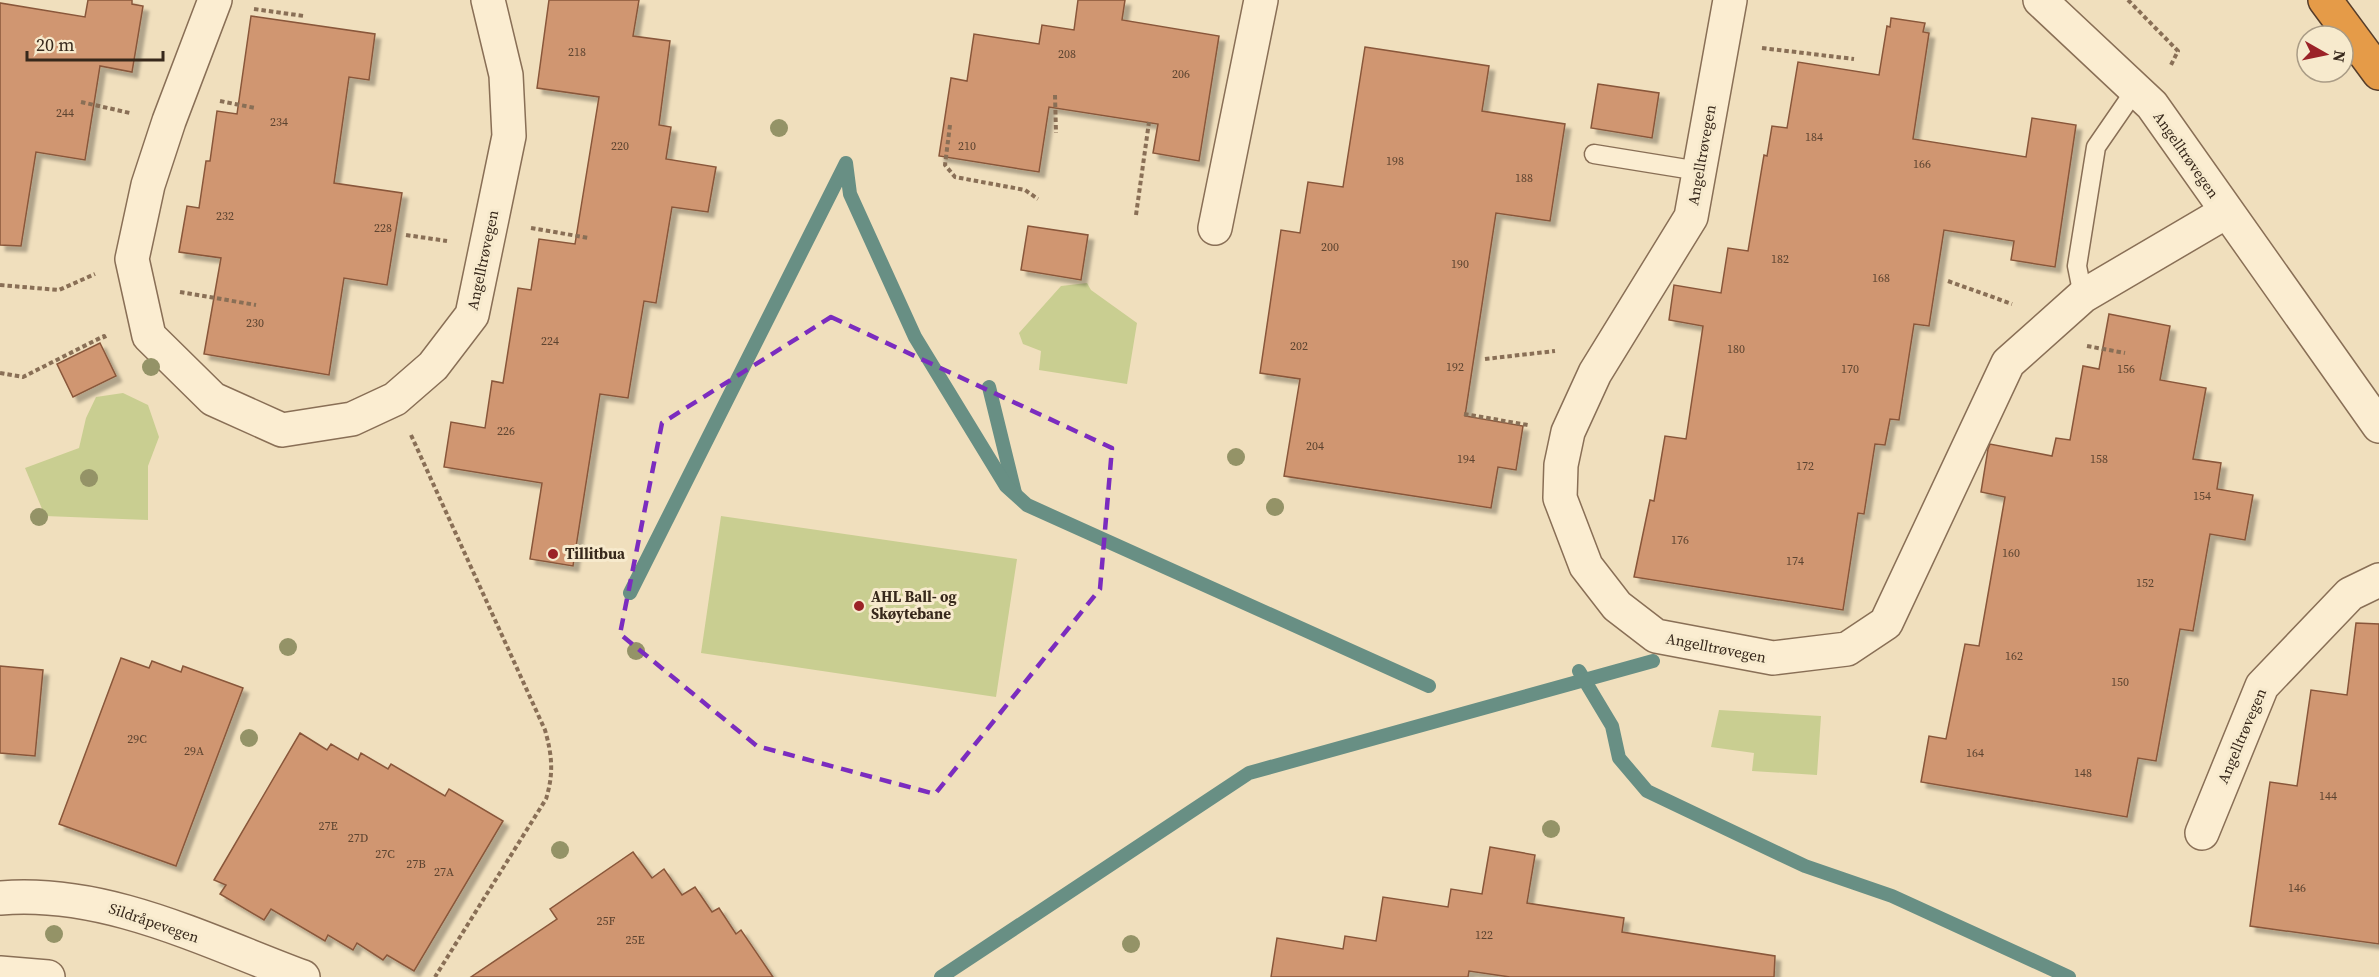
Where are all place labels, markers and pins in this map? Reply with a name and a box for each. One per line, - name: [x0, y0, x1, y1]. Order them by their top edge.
- place label: Tillitbua: [565, 543, 626, 564]
- marker: Tillitbua: [546, 547, 560, 561]
- place label: AHL Ball- og Skøytebane: [871, 586, 957, 624]
- marker: AHL Ball- og Skøytebane: [852, 599, 866, 613]

